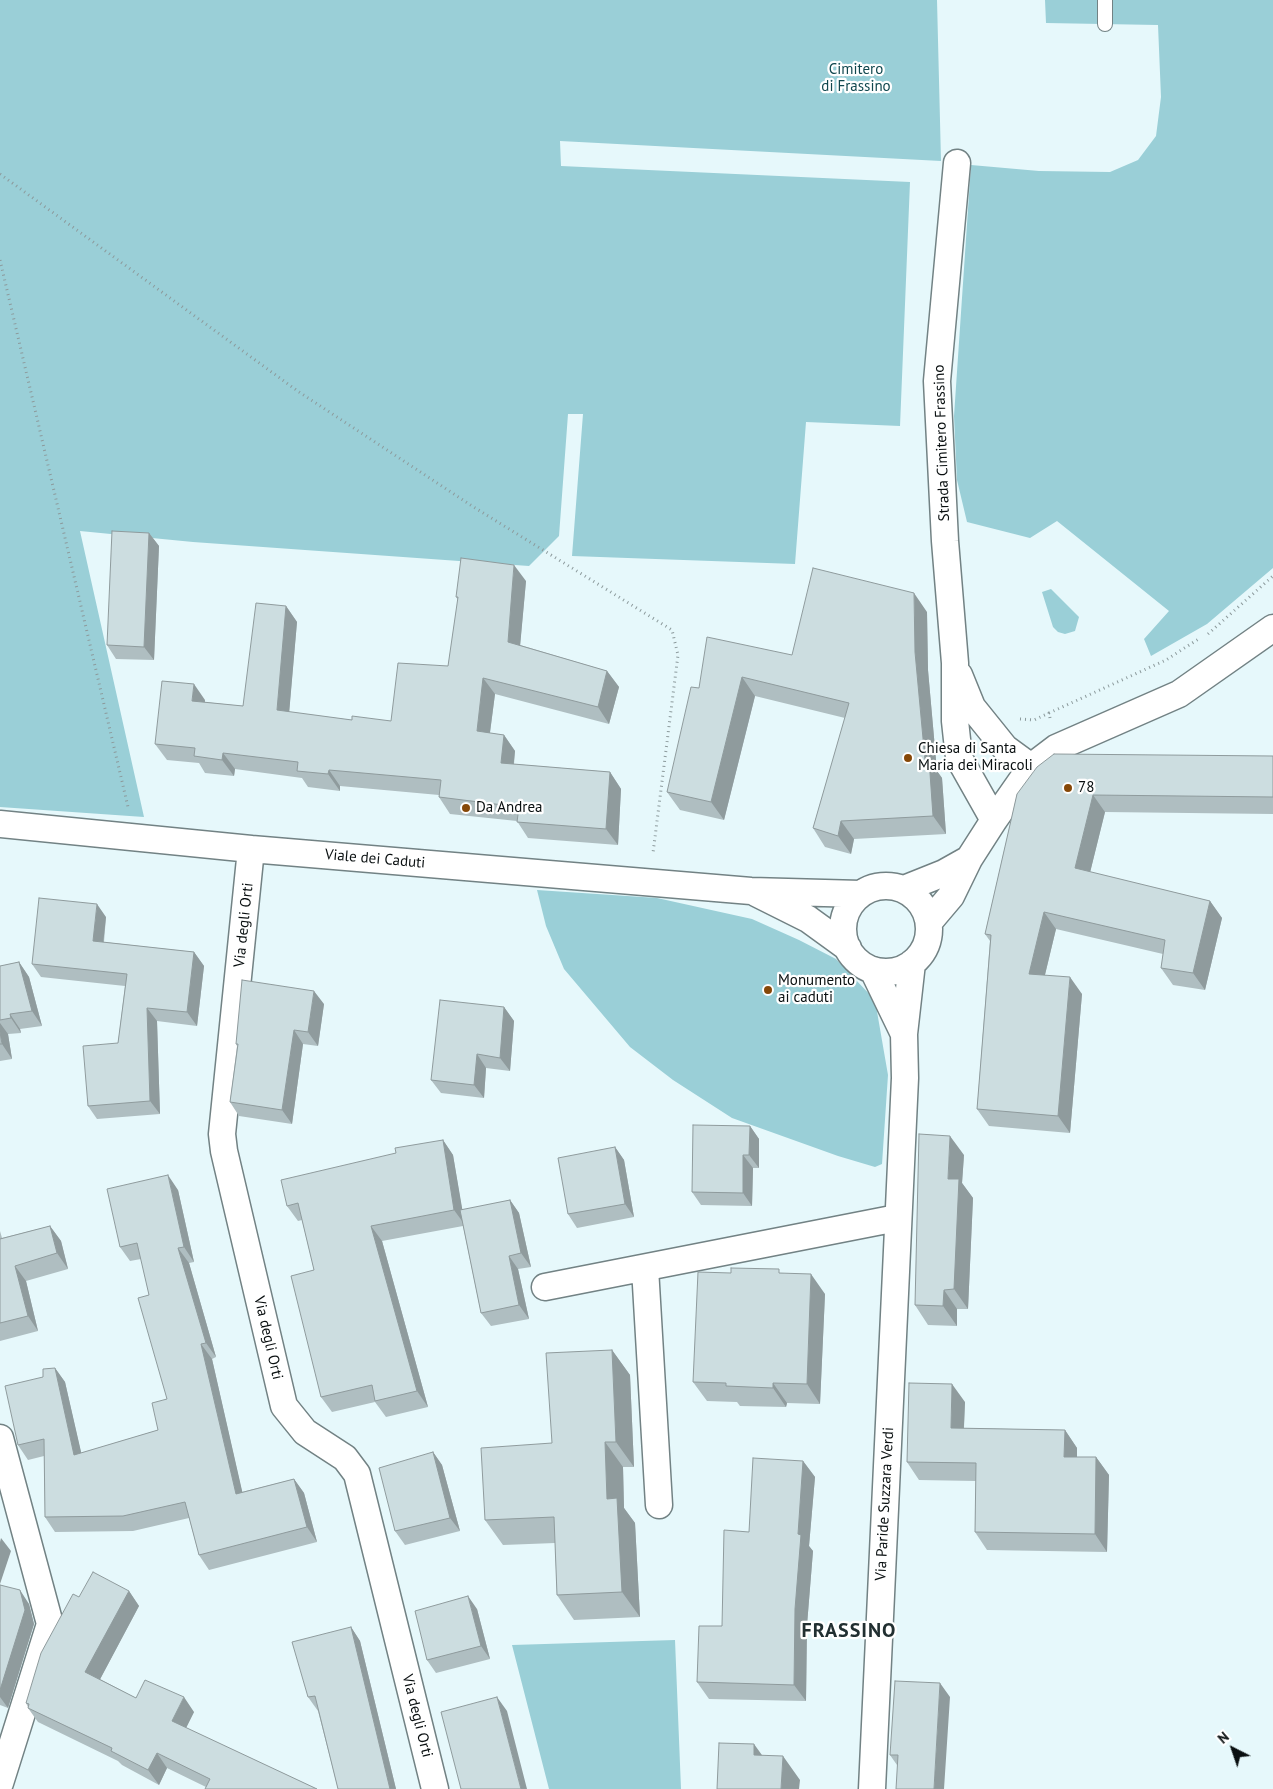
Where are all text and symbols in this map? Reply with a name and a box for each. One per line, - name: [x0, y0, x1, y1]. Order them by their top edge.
- park label: Cimitero di Frassino: [821, 61, 891, 96]
- street label: Strada Cimitero Frassino: [930, 364, 954, 522]
- place label: Chiesa di Santa Maria dei Miracoli: [918, 740, 1033, 775]
- marker: Chiesa di Santa Maria dei Miracoli: [902, 752, 914, 764]
- place label: 78: [1078, 779, 1094, 797]
- marker: 78: [1062, 782, 1074, 794]
- place label: Da Andrea: [476, 799, 542, 817]
- marker: Da Andrea: [460, 802, 472, 814]
- street label: Viale dei Caduti: [324, 846, 426, 872]
- street label: Via degli Orti: [231, 882, 257, 968]
- place label: Monumento ai caduti: [778, 972, 855, 1007]
- marker: Monumento ai caduti: [762, 984, 774, 996]
- street label: Via degli Orti: [250, 1295, 286, 1381]
- street label: Via Paride Suzzara Verdi: [872, 1427, 898, 1581]
- district label: FRASSINO: [801, 1619, 897, 1643]
- street label: Via degli Orti: [398, 1673, 436, 1759]
- north arrow: [1208, 1724, 1258, 1774]
- text: N: [1214, 1728, 1233, 1747]

